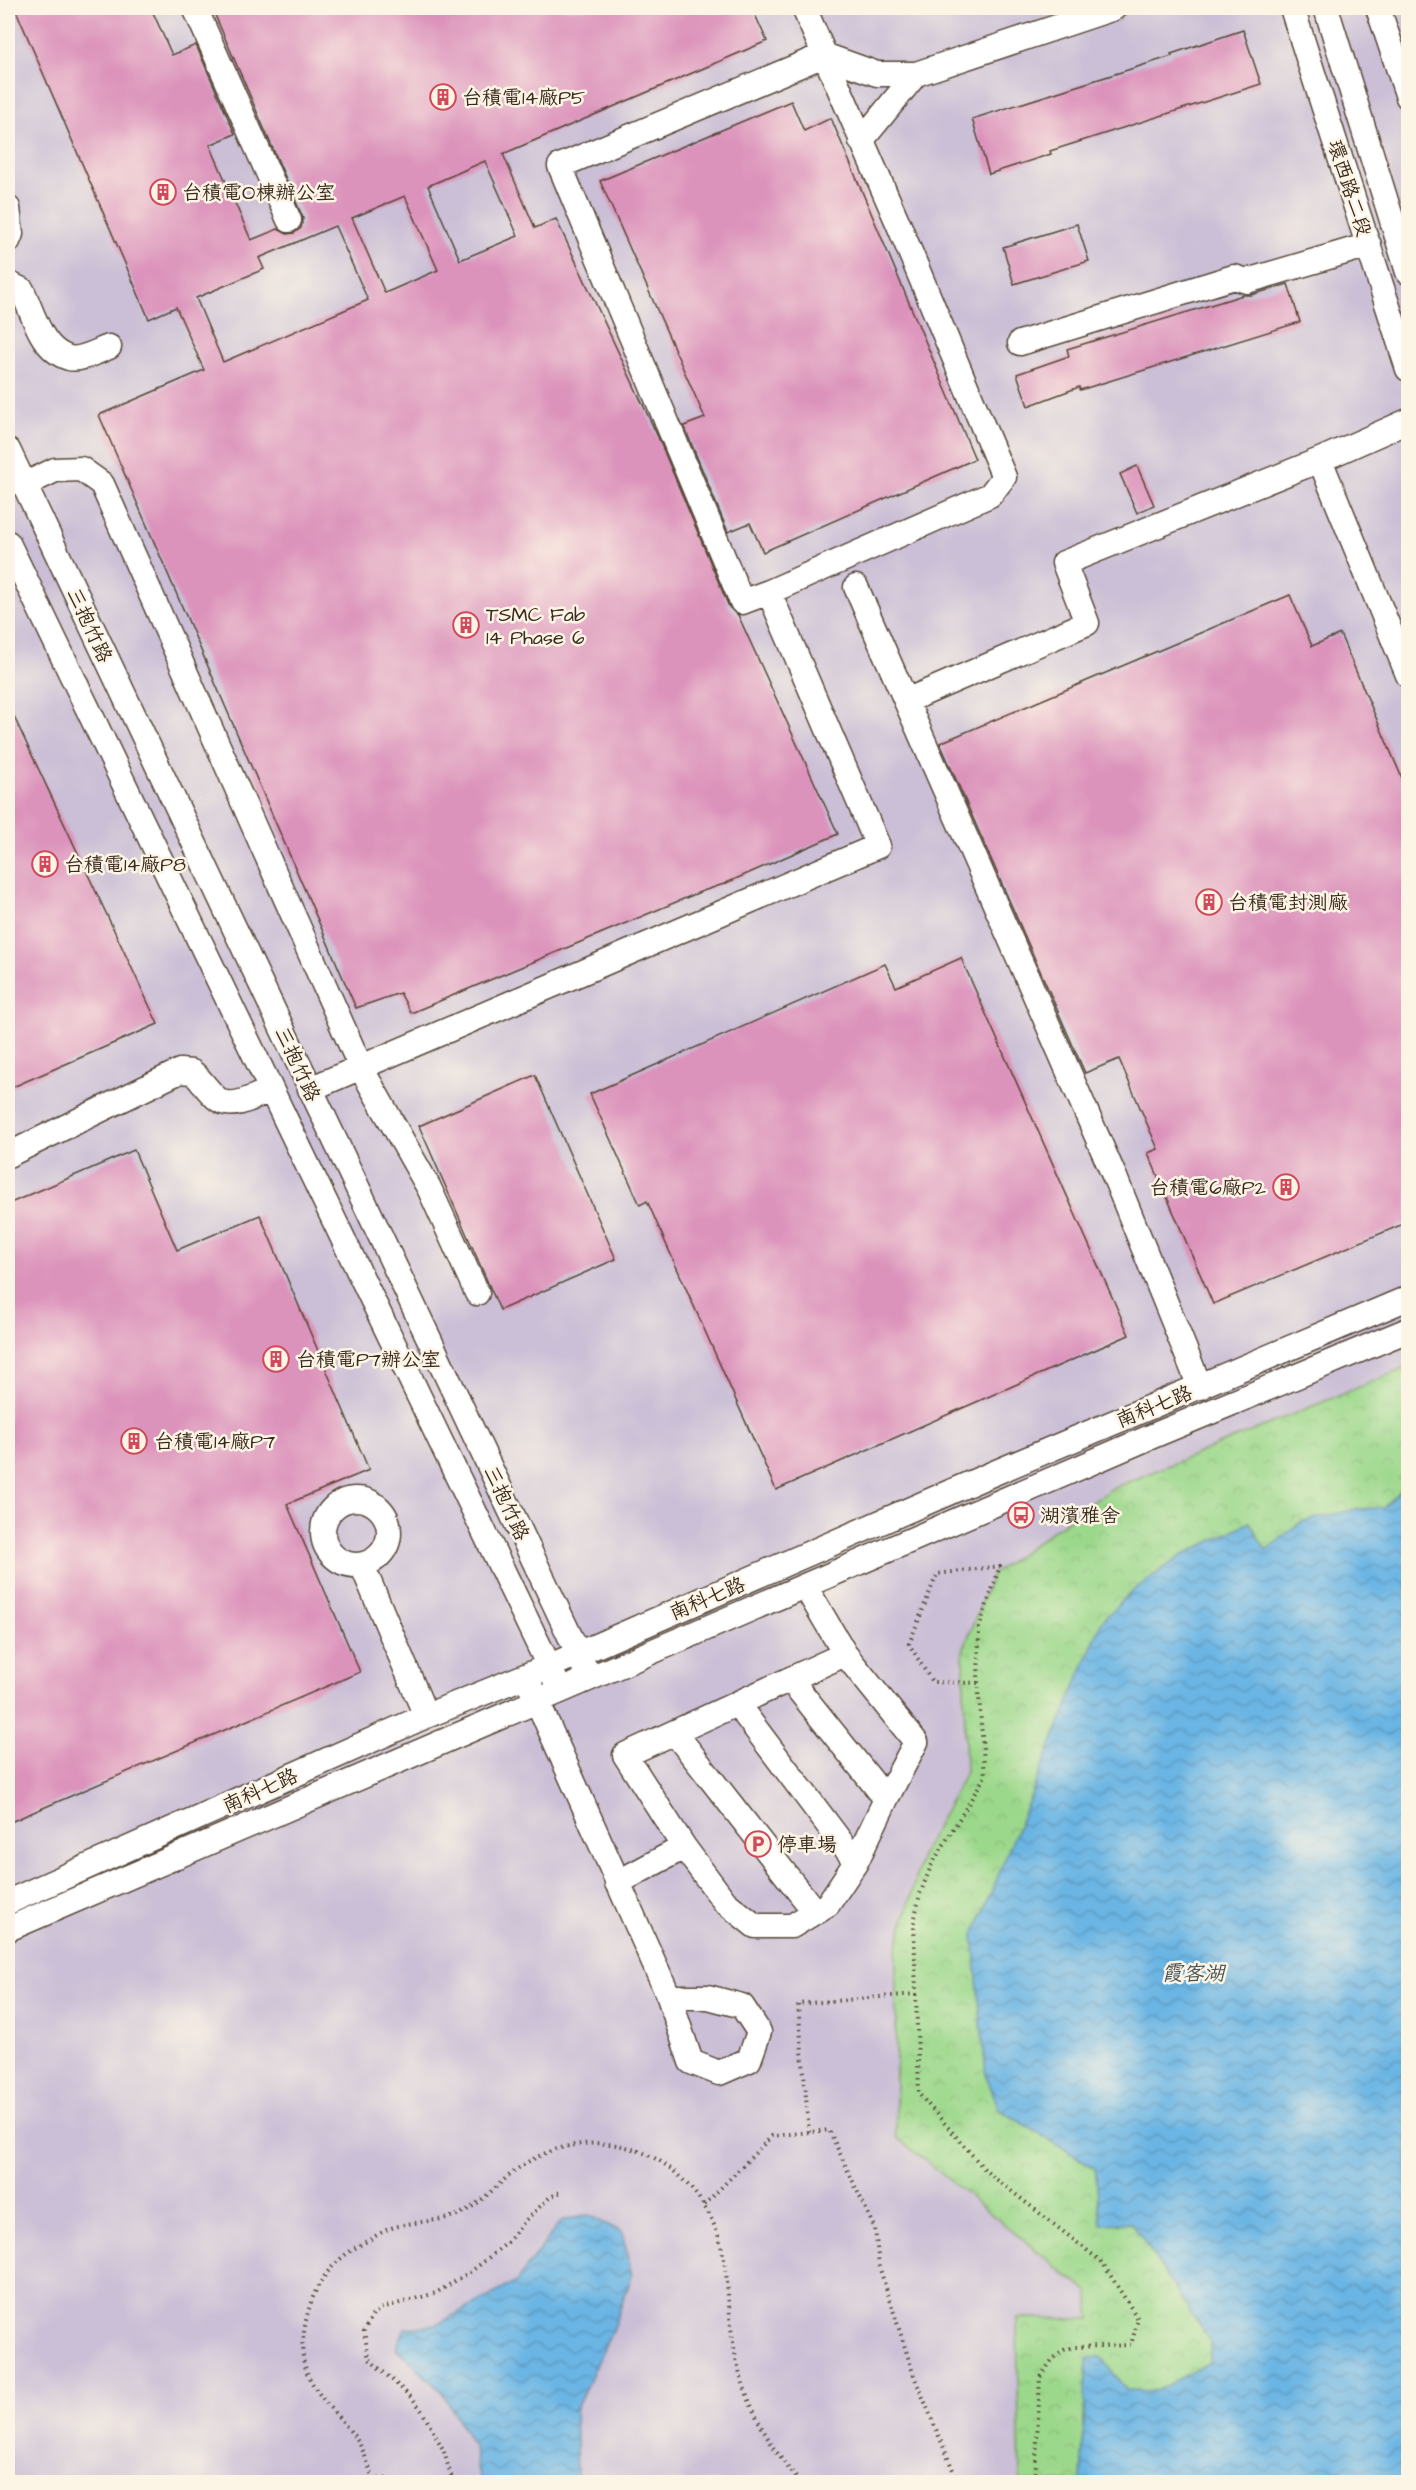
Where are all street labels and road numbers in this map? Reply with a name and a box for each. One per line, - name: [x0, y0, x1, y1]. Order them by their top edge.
- street label: 環西路二段: [1320, 136, 1378, 240]
- street label: 三抱竹路: [60, 583, 119, 668]
- street label: 三抱竹路: [268, 1022, 327, 1107]
- street label: 南科七路: [1112, 1379, 1198, 1435]
- street label: 三抱竹路: [477, 1461, 536, 1546]
- street label: 南科七路: [665, 1570, 751, 1627]
- street label: 南科七路: [218, 1761, 304, 1820]

